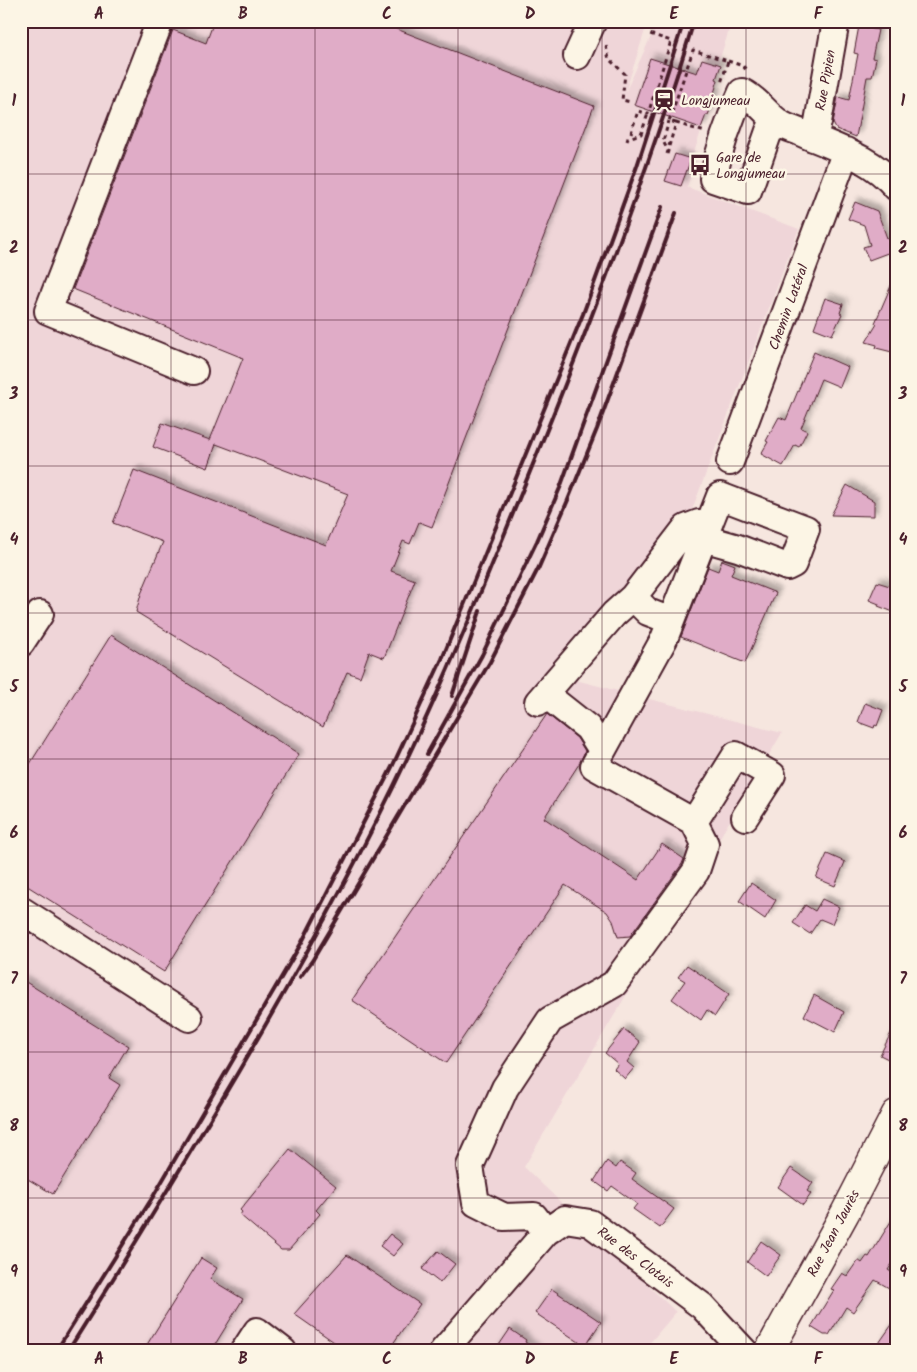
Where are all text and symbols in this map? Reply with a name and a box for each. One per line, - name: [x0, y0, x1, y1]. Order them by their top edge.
- text: A: [94, 2, 104, 27]
- text: B: [238, 2, 248, 27]
- text: C: [382, 2, 392, 27]
- text: D: [525, 2, 536, 27]
- text: E: [670, 2, 680, 27]
- text: F: [814, 2, 824, 27]
- street label: Rue Pipien: [810, 48, 842, 112]
- station icon: Longjumeau: [651, 87, 677, 113]
- text: 1: [12, 89, 17, 114]
- text: 1: [901, 89, 906, 114]
- place label: Longjumeau: [681, 90, 750, 112]
- place label: Gare de Longjumeau: [716, 147, 785, 185]
- bus stop icon: Gare de Longjumeau: [687, 152, 713, 178]
- text: 2: [9, 236, 19, 261]
- text: 2: [898, 236, 908, 261]
- street label: Chemin Latéral: [763, 261, 815, 353]
- text: 3: [9, 382, 19, 407]
- text: 3: [898, 382, 908, 407]
- text: 4: [10, 528, 19, 553]
- text: 4: [899, 528, 908, 553]
- text: 5: [9, 675, 20, 700]
- text: 5: [898, 675, 909, 700]
- text: 6: [10, 821, 19, 846]
- text: 6: [899, 821, 908, 846]
- text: 7: [10, 967, 18, 992]
- text: 7: [899, 967, 907, 992]
- text: 8: [9, 1114, 19, 1139]
- text: 8: [898, 1114, 908, 1139]
- street label: Rue Jean Jaurès: [802, 1186, 866, 1281]
- street label: Rue des Clotais: [592, 1222, 678, 1294]
- text: 9: [10, 1260, 18, 1285]
- text: 9: [899, 1260, 907, 1285]
- text: A: [94, 1347, 104, 1372]
- text: B: [238, 1347, 248, 1372]
- text: C: [382, 1347, 392, 1372]
- text: D: [525, 1347, 536, 1372]
- text: E: [670, 1347, 680, 1372]
- text: F: [814, 1347, 824, 1372]

